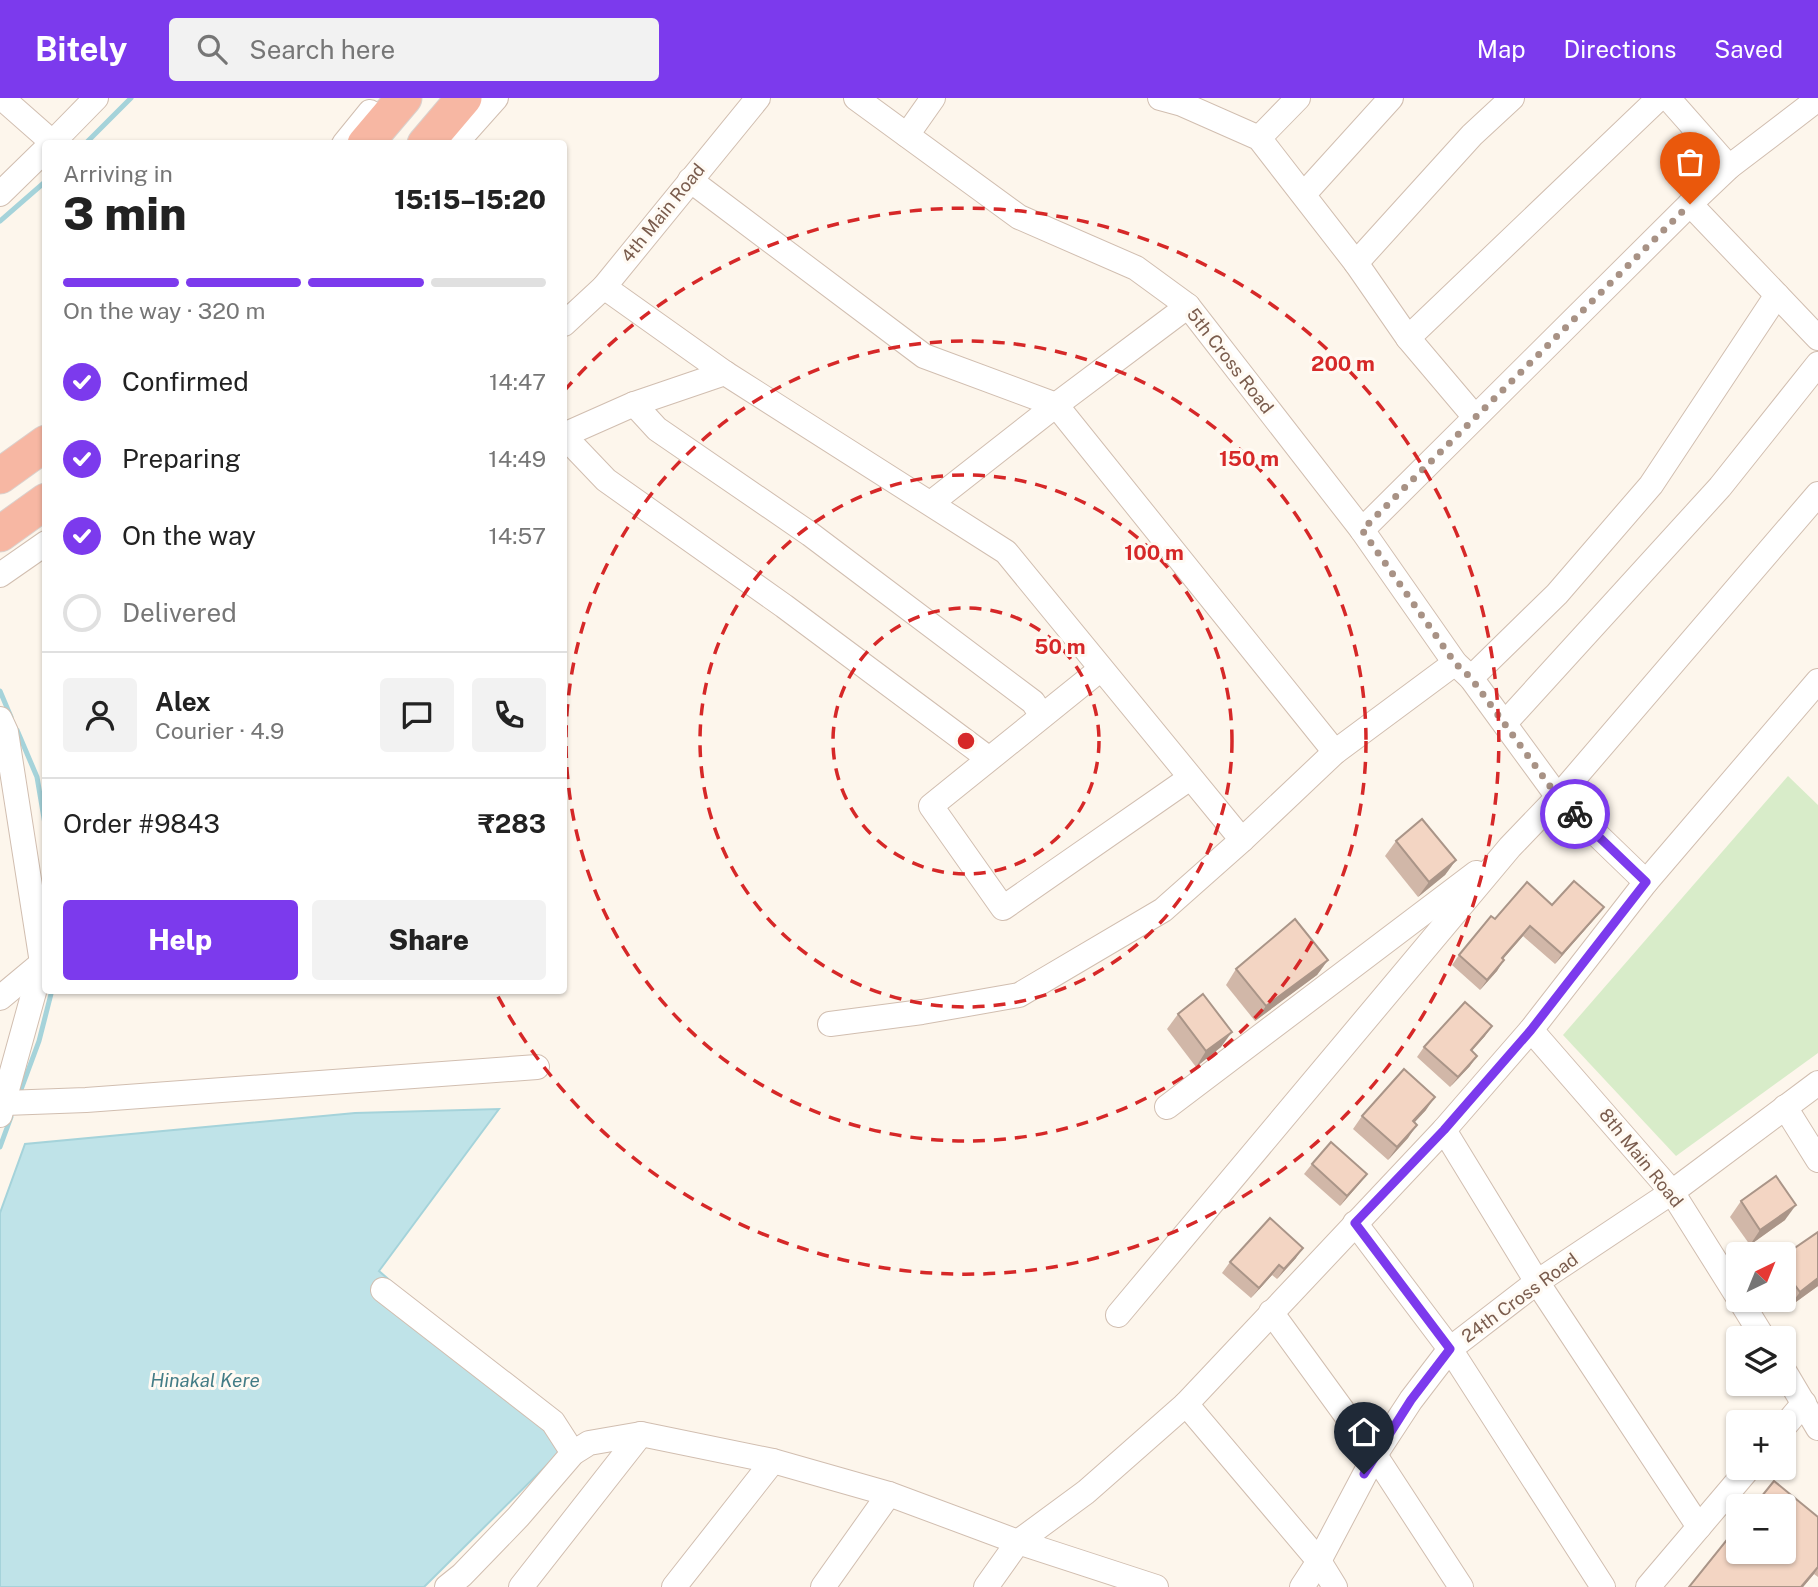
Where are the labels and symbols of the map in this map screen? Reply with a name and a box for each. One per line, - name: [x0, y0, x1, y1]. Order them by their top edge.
- pin: [1660, 132, 1720, 204]
- street label: 4th Main Road: [616, 159, 709, 266]
- street label: 5th Cross Road: [1183, 304, 1278, 418]
- text: 200 m: [1311, 351, 1375, 376]
- text: 150 m: [1219, 446, 1279, 471]
- text: 100 m: [1124, 540, 1184, 565]
- text: 50 m: [1034, 634, 1086, 659]
- centre of rings: [954, 729, 978, 753]
- courier: [1540, 779, 1610, 849]
- street label: 8th Main Road: [1595, 1104, 1688, 1211]
- north arrow: [1726, 1242, 1796, 1312]
- street label: 24th Cross Road: [1458, 1248, 1582, 1347]
- water label: Hinakal Kere: [150, 1369, 260, 1391]
- pin: [1334, 1402, 1394, 1474]

